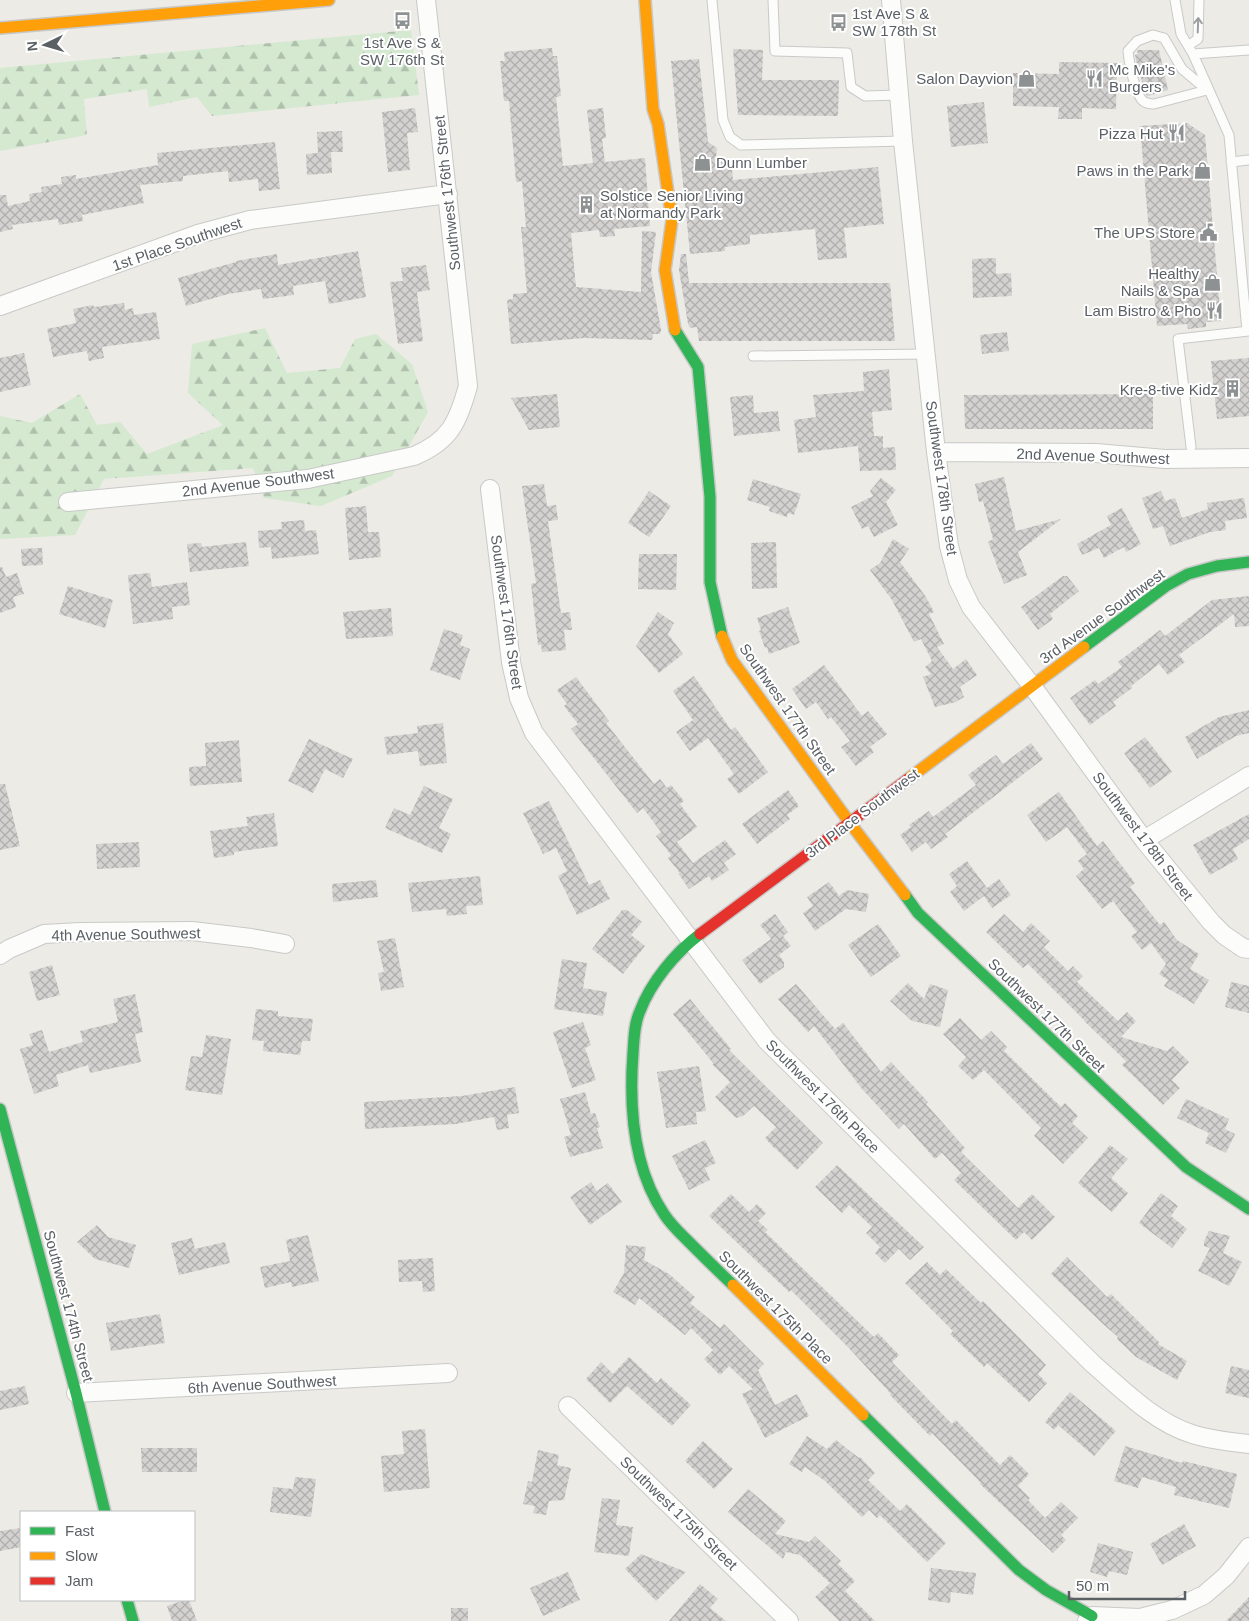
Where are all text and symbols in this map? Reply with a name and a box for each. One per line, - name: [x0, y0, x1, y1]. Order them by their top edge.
- place label: 1st Ave S & SW 178th St: [852, 5, 937, 39]
- bus stop icon: 1st Ave S & SW 176th St: [392, 11, 412, 31]
- bus stop icon: 1st Ave S & SW 178th St: [828, 12, 848, 32]
- one-way arrow: [1194, 17, 1203, 33]
- north arrow: [20, 20, 70, 70]
- place label: 1st Ave S & SW 176th St: [360, 34, 445, 68]
- text: N: [24, 40, 40, 52]
- place label: Mc Mike's Burgers: [1109, 61, 1175, 95]
- shop icon: Salon Dayvion: [1017, 68, 1037, 88]
- restaurant icon: Mc Mike's Burgers: [1085, 68, 1105, 88]
- place label: Salon Dayvion: [916, 70, 1013, 87]
- street label: Southwest 176th Street: [430, 114, 464, 271]
- restaurant icon: Pizza Hut: [1167, 123, 1187, 143]
- place label: Pizza Hut: [1099, 125, 1164, 142]
- shop icon: Dunn Lumber: [692, 152, 712, 172]
- place label: Dunn Lumber: [716, 154, 807, 171]
- shop icon: Paws in the Park: [1193, 160, 1213, 180]
- place label: Paws in the Park: [1076, 162, 1189, 179]
- place label: Solstice Senior Living at Normandy Park: [600, 187, 743, 221]
- building icon: Solstice Senior Living at Normandy Park: [576, 194, 596, 214]
- street label: 1st Place Southwest: [110, 214, 245, 274]
- public building icon: The UPS Store: [1199, 222, 1219, 242]
- place label: The UPS Store: [1094, 224, 1195, 241]
- place label: Healthy Nails & Spa: [1121, 265, 1200, 299]
- shop icon: Healthy Nails & Spa: [1203, 272, 1223, 292]
- restaurant icon: Lam Bistro & Pho: [1205, 300, 1225, 320]
- place label: Lam Bistro & Pho: [1084, 302, 1201, 319]
- building icon: Kre-8-tive Kidz: [1222, 379, 1242, 399]
- place label: Kre-8-tive Kidz: [1120, 381, 1218, 398]
- street label: Southwest 178th Street: [923, 400, 961, 557]
- street label: 2nd Avenue Southwest: [1016, 445, 1171, 467]
- street label: 2nd Avenue Southwest: [181, 464, 336, 500]
- street label: Southwest 176th Street: [488, 534, 526, 691]
- street label: 3rd Avenue Southwest: [1036, 565, 1168, 667]
- street label: Southwest 177th Street: [736, 640, 840, 778]
- street label: 3rd Place Southwest: [802, 764, 923, 861]
- street label: Southwest 178th Street: [1089, 769, 1197, 904]
- street label: 4th Avenue Southwest: [51, 924, 201, 944]
- street label: Southwest 177th Street: [985, 955, 1110, 1076]
- street label: Southwest 176th Place: [763, 1036, 883, 1156]
- street label: Southwest 174th Street: [41, 1228, 98, 1384]
- street label: Southwest 175th Place: [716, 1247, 836, 1367]
- street label: 6th Avenue Southwest: [187, 1372, 338, 1396]
- street label: Southwest 175th Street: [617, 1453, 742, 1574]
- legend: [20, 1511, 195, 1601]
- text: Fast: [65, 1522, 95, 1539]
- text: Slow: [65, 1547, 98, 1564]
- scale bar: [1069, 1568, 1185, 1600]
- text: Jam: [65, 1572, 93, 1589]
- text: 50 m: [1076, 1577, 1109, 1594]

